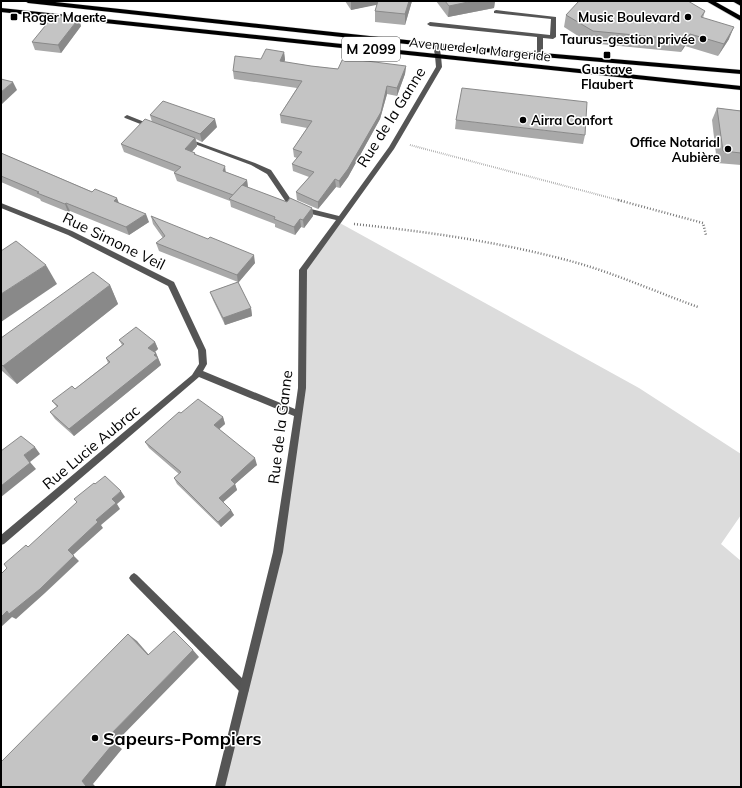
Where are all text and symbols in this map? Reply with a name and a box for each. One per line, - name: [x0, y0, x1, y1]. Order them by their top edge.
- place label: Roger Maerte: [22, 9, 107, 25]
- place label: Music Boulevard: [578, 9, 680, 25]
- marker: Roger Maerte: [9, 12, 19, 22]
- marker: Music Boulevard: [683, 12, 693, 22]
- place label: Taurus-gestion privée: [560, 31, 695, 47]
- street label: Avenue de la Margeride: [408, 34, 552, 64]
- marker: Taurus-gestion privée: [698, 34, 708, 44]
- road number: M 2099: [342, 37, 400, 61]
- marker: Gustave Flaubert: [602, 50, 612, 60]
- place label: Gustave Flaubert: [581, 61, 633, 92]
- street label: Rue de la Ganne: [353, 63, 429, 171]
- place label: Airra Confort: [531, 112, 613, 128]
- marker: Airra Confort: [518, 115, 528, 125]
- place label: Office Notarial Aubière: [630, 134, 720, 165]
- marker: Office Notarial Aubière: [723, 144, 733, 154]
- street label: Rue Simone Veil: [60, 208, 168, 274]
- street label: Rue de la Ganne: [264, 369, 296, 485]
- street label: Rue Lucie Aubrac: [38, 401, 144, 493]
- place label: Sapeurs-Pompiers: [103, 727, 262, 750]
- marker: Sapeurs-Pompiers: [90, 733, 100, 743]

